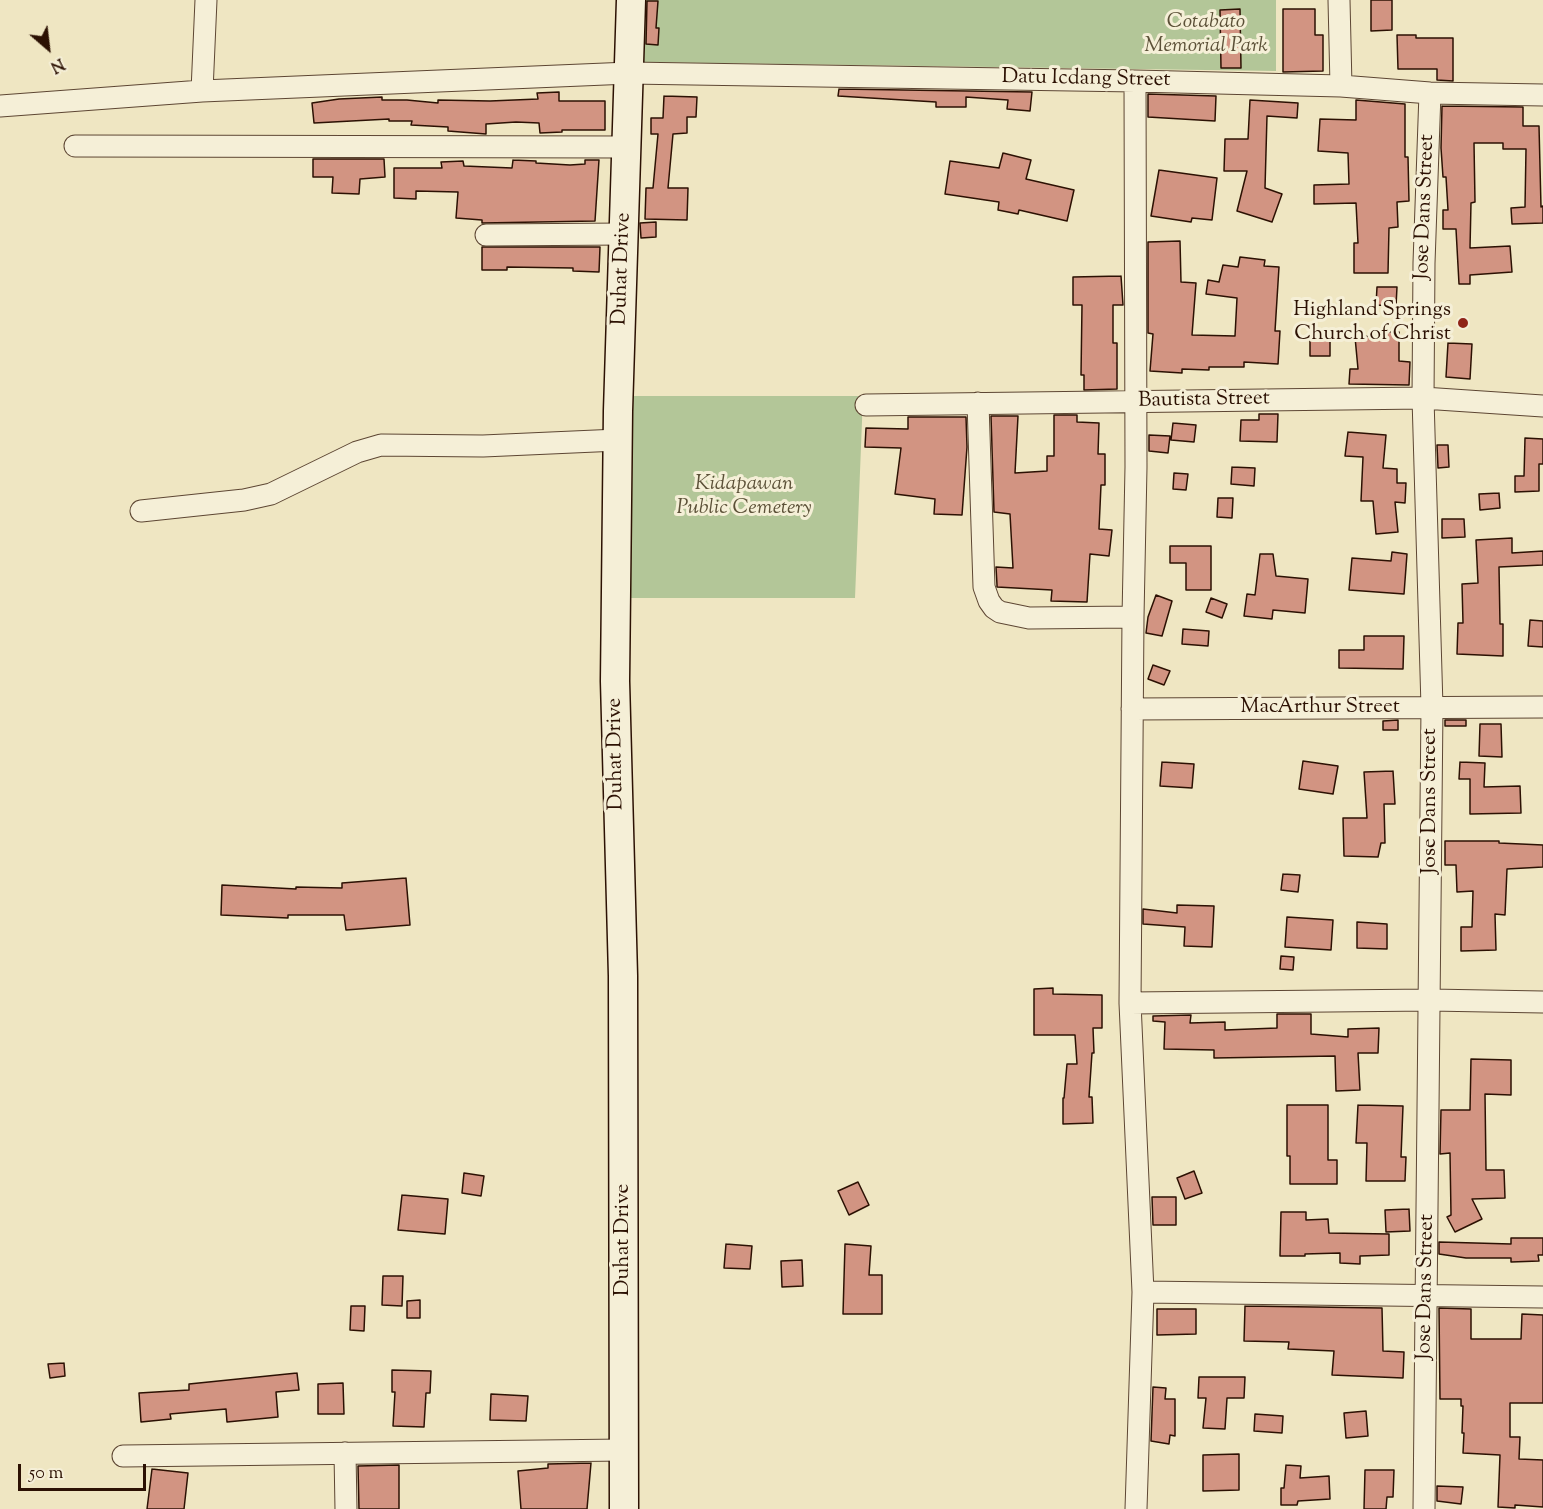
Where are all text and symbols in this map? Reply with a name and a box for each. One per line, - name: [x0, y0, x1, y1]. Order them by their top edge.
- park label: Cotabato Memorial Park: [1144, 10, 1268, 60]
- north arrow: [18, 18, 78, 78]
- text: N: [46, 51, 68, 77]
- street label: Datu Icdang Street: [1001, 66, 1171, 94]
- street label: Jose Dans Street: [1411, 134, 1441, 280]
- street label: Duhat Drive: [608, 212, 638, 326]
- place label: Highland Springs Church of Christ: [1293, 298, 1451, 348]
- marker: Highland Springs Church of Christ: [1456, 316, 1470, 330]
- street label: Bautista Street: [1138, 387, 1270, 415]
- park label: Kidapawan Public Cemetery: [677, 472, 811, 522]
- street label: MacArthur Street: [1240, 695, 1400, 721]
- street label: Duhat Drive: [603, 697, 631, 811]
- street label: Jose Dans Street: [1418, 728, 1444, 874]
- street label: Duhat Drive: [611, 1184, 637, 1296]
- street label: Jose Dans Street: [1413, 1214, 1441, 1360]
- scale bar: [21, 1452, 148, 1490]
- text: 50 m: [29, 1461, 63, 1487]

